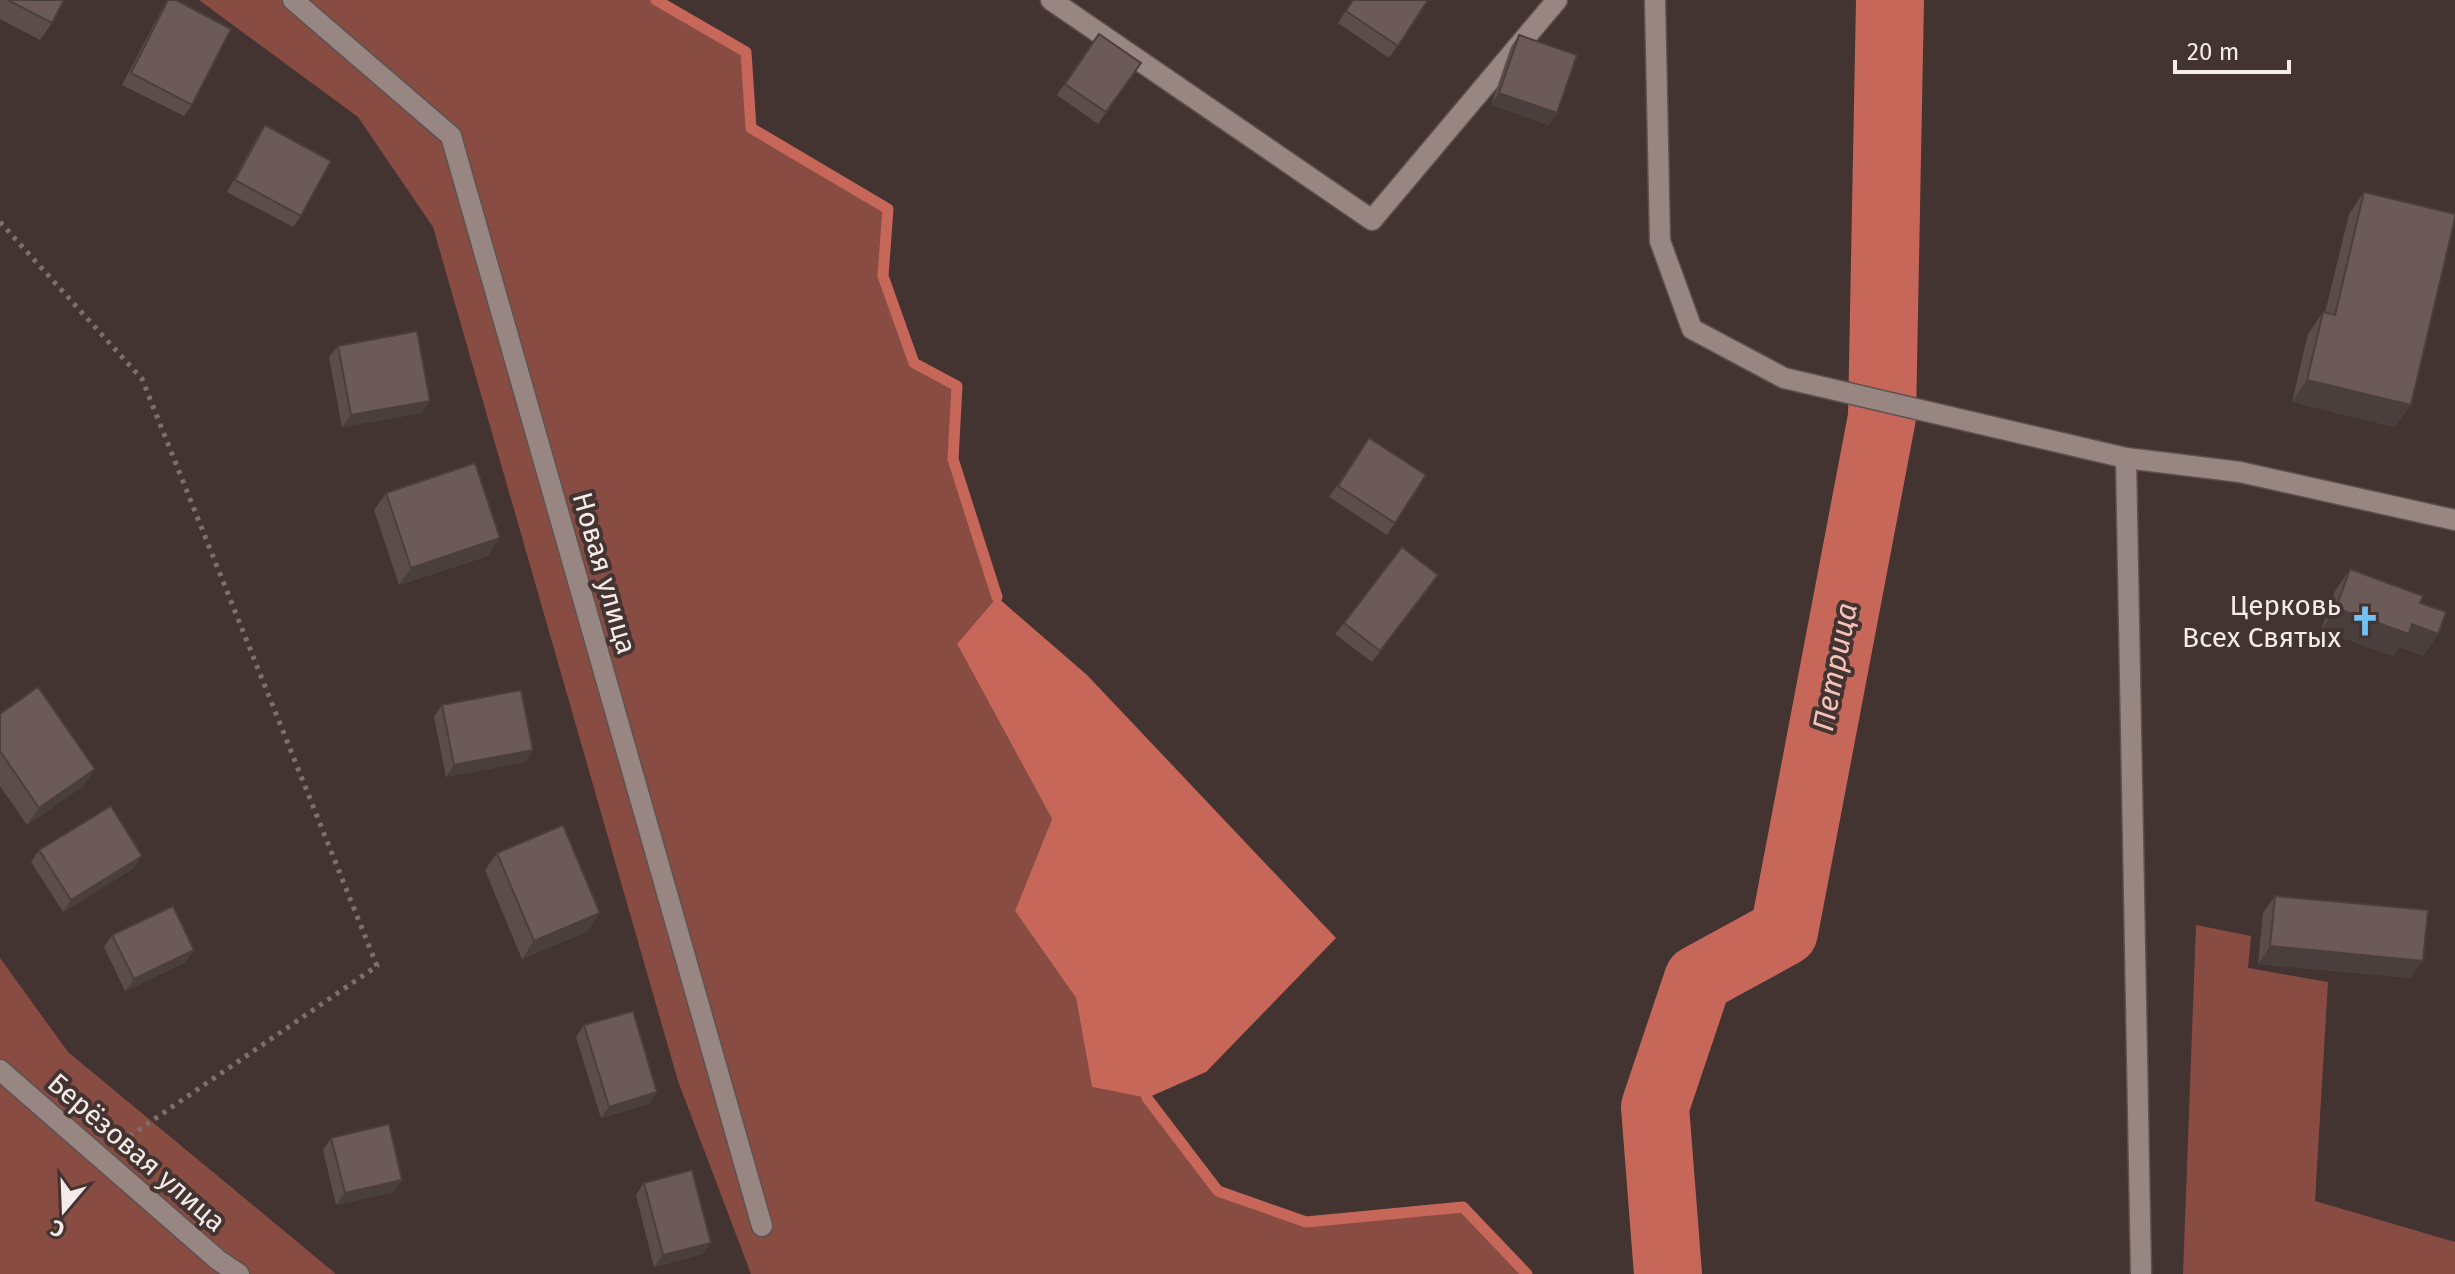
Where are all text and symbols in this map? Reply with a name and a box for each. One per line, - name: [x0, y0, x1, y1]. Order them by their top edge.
- scale bar: [2175, 24, 2289, 74]
- text: 20 m: [2187, 38, 2239, 66]
- street label: Новая улица: [566, 488, 643, 658]
- place label: Церковь Всех Святых: [2182, 589, 2341, 654]
- water label: Петрица: [1805, 600, 1865, 734]
- church icon: Церковь Всех Святых: [2348, 604, 2382, 638]
- street label: Берёзовая улица: [41, 1066, 232, 1238]
- north arrow: [24, 1170, 104, 1250]
- text: С: [47, 1214, 68, 1243]

